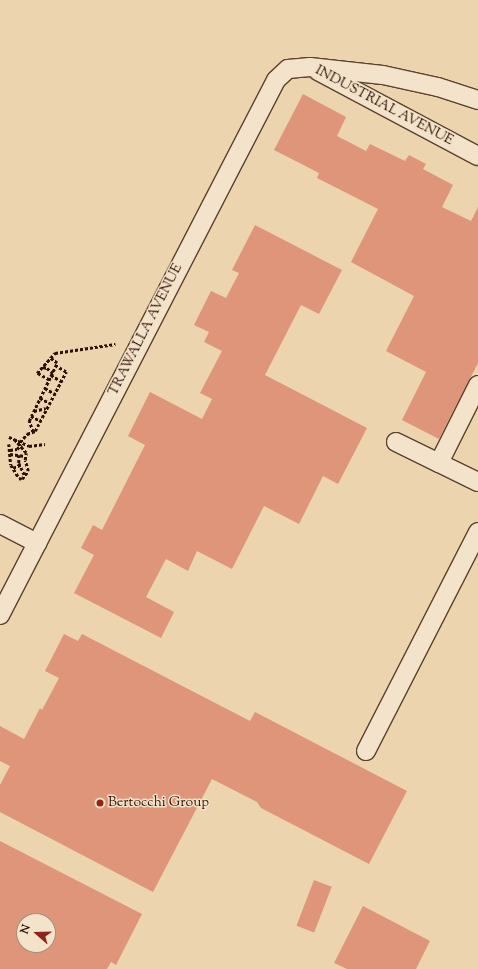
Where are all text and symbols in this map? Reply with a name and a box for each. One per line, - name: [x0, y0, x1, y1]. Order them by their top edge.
- street label: INDUSTRIAL AVENUE: [312, 62, 456, 150]
- street label: TRAWALLA AVENUE: [105, 261, 187, 399]
- place label: Bertocchi Group: [108, 795, 209, 811]
- marker: Bertocchi Group: [95, 798, 105, 808]
- north arrow: [16, 913, 56, 953]
- text: N: [17, 922, 35, 936]

